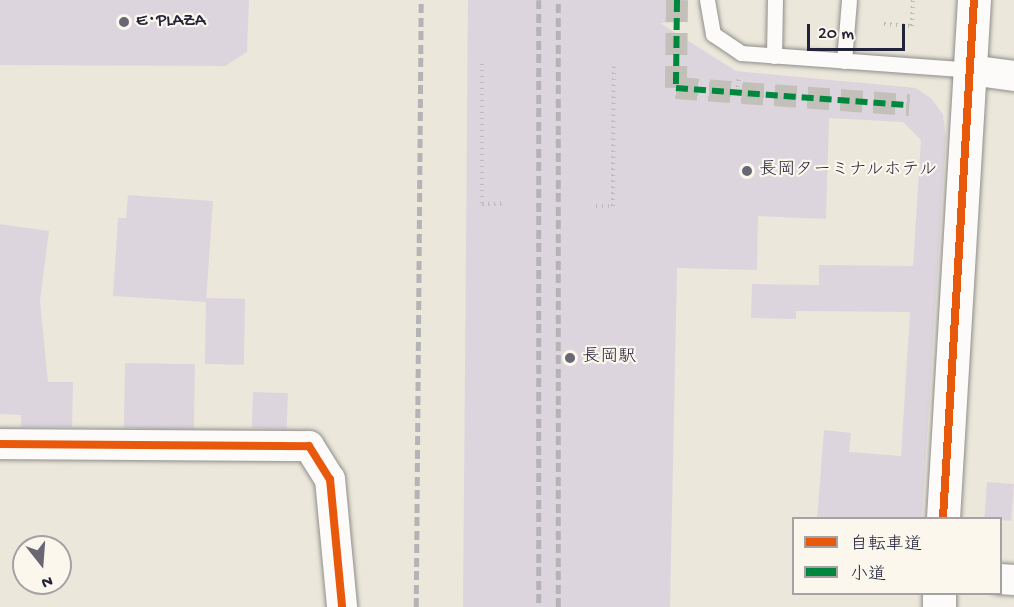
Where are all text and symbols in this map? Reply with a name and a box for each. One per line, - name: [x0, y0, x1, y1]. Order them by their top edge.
- place label: E･PLAZA: [136, 11, 206, 33]
- scale bar: [810, 12, 908, 50]
- marker: E･PLAZA: [117, 15, 131, 29]
- text: 20 m: [818, 24, 854, 45]
- place label: 長岡ターミナルホテル: [759, 160, 939, 182]
- marker: 長岡ターミナルホテル: [740, 164, 754, 178]
- place label: 長岡駅: [582, 347, 636, 369]
- marker: 長岡駅: [563, 351, 577, 365]
- legend: [792, 517, 1002, 595]
- north arrow: [12, 535, 72, 595]
- text: 自転車道: [850, 535, 922, 556]
- text: 小道: [850, 565, 886, 586]
- text: N: [39, 570, 55, 591]

